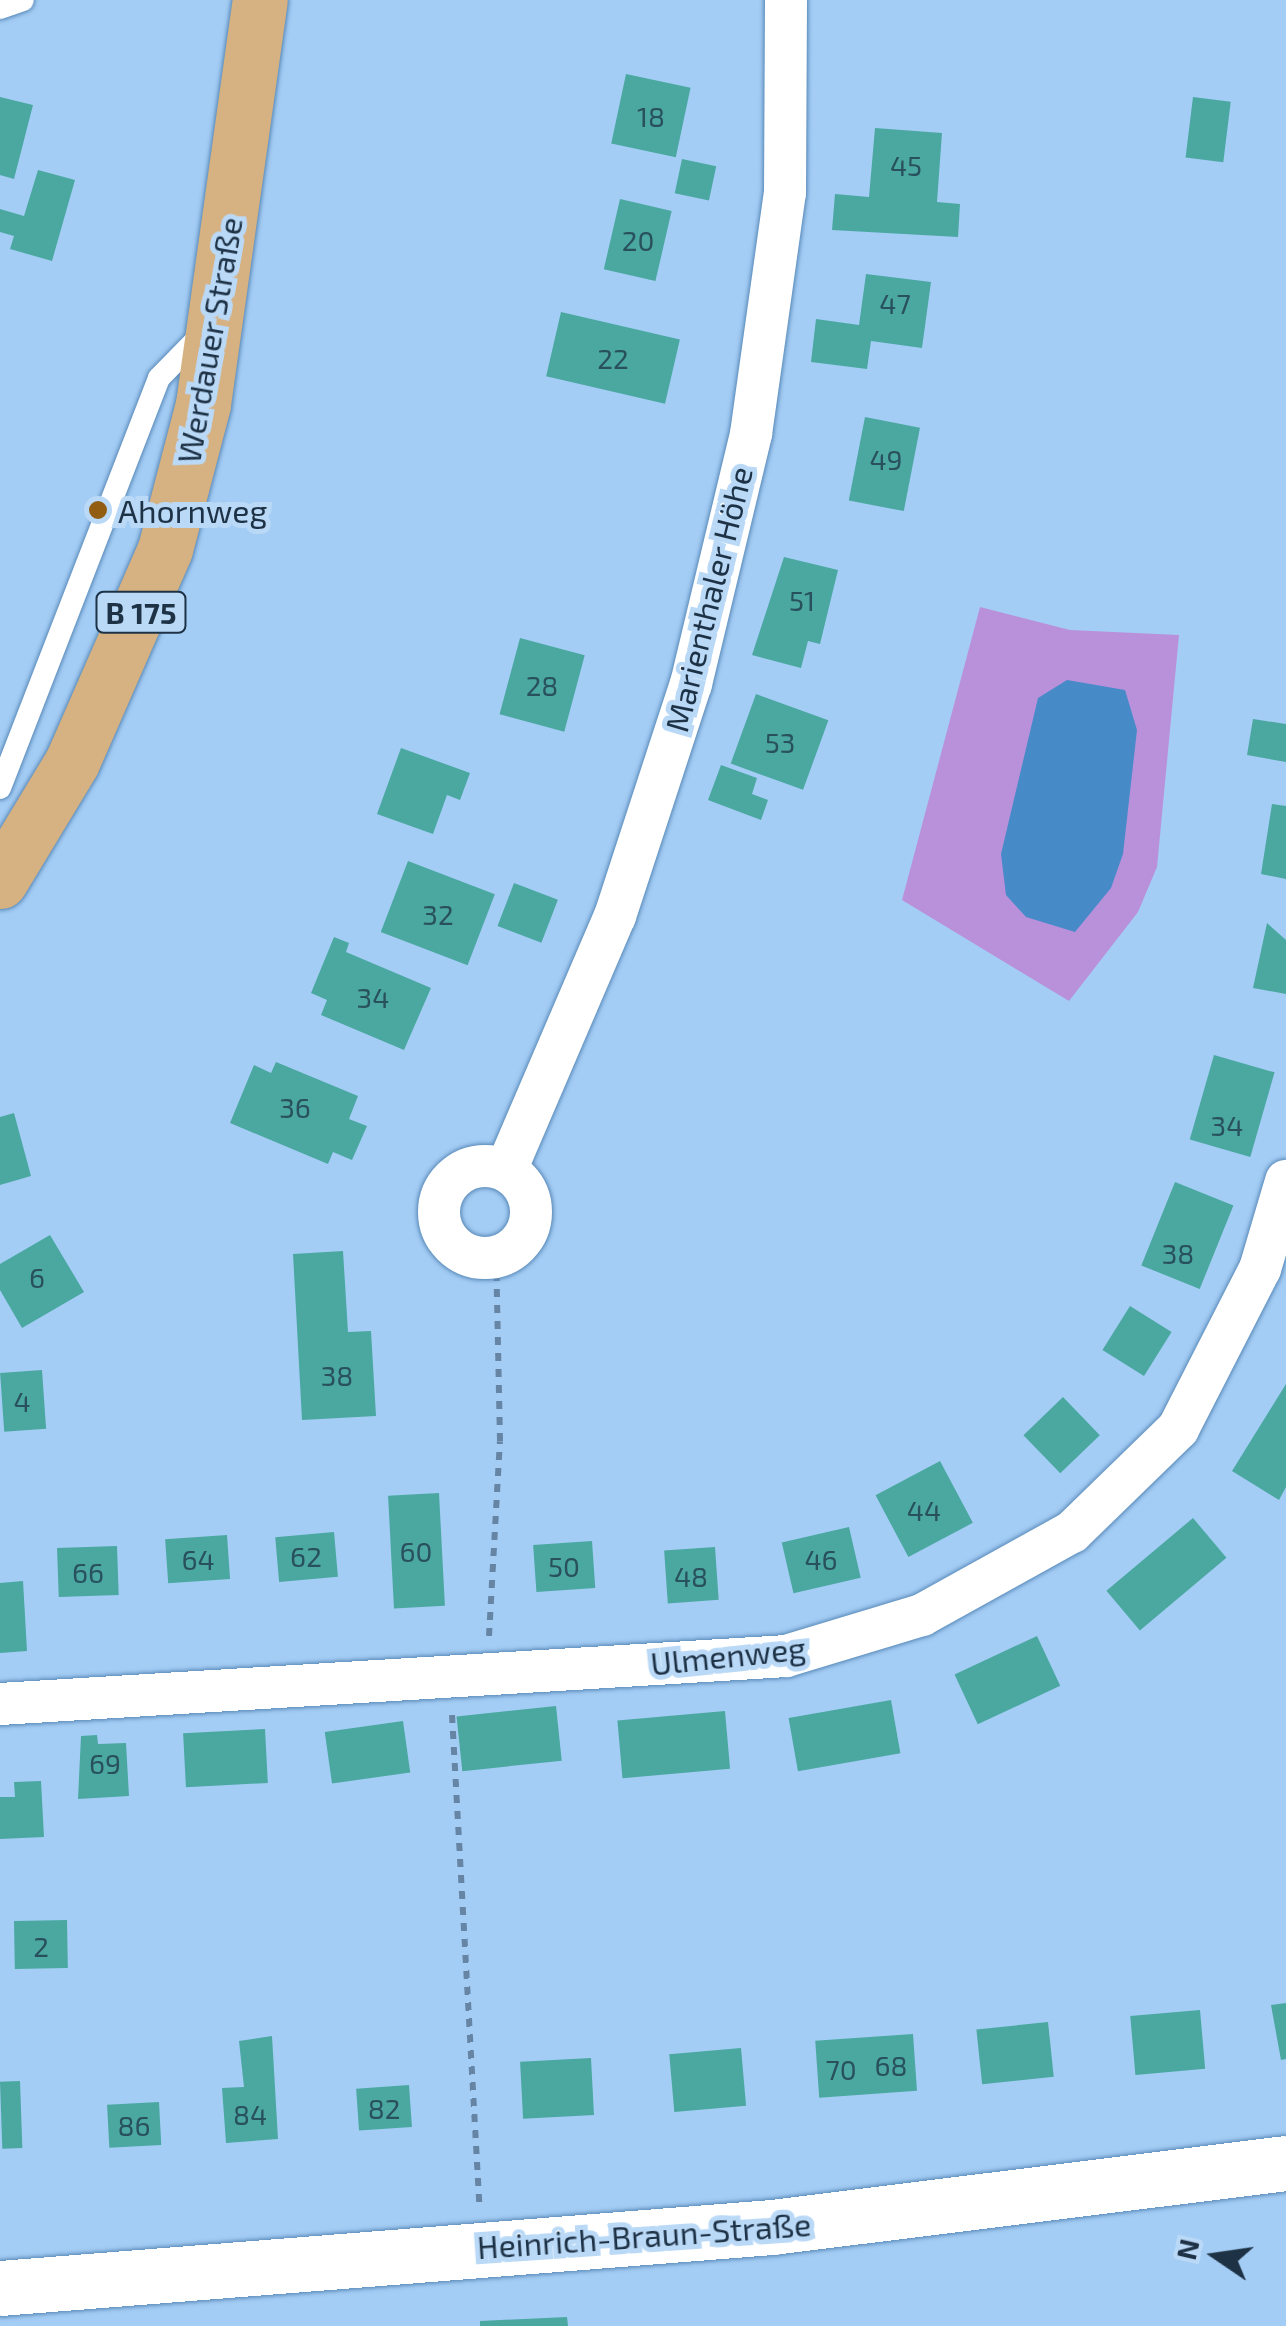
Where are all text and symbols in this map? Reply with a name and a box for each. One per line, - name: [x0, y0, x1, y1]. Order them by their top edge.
- house number: 18: [637, 99, 665, 133]
- house number: 45: [890, 148, 922, 182]
- street label: Werdauer Straße: [168, 214, 250, 466]
- house number: 20: [622, 223, 654, 257]
- house number: 47: [879, 286, 911, 320]
- house number: 22: [597, 341, 629, 375]
- house number: 49: [869, 442, 903, 476]
- street label: Marienthaler Höhe: [656, 462, 760, 736]
- place label: Ahornweg: [118, 491, 267, 529]
- marker: Ahornweg: [87, 499, 109, 521]
- house number: 51: [789, 583, 815, 617]
- road number: B 175: [94, 587, 188, 637]
- house number: 28: [526, 668, 558, 702]
- house number: 53: [765, 725, 795, 759]
- house number: 32: [422, 897, 454, 931]
- house number: 34: [357, 980, 389, 1014]
- house number: 36: [279, 1090, 311, 1124]
- house number: 34: [1211, 1108, 1243, 1142]
- house number: 38: [1162, 1236, 1194, 1270]
- house number: 6: [29, 1260, 45, 1294]
- house number: 38: [321, 1358, 353, 1392]
- house number: 4: [13, 1384, 31, 1418]
- house number: 44: [907, 1493, 941, 1527]
- house number: 60: [400, 1534, 432, 1568]
- house number: 62: [290, 1539, 322, 1573]
- house number: 64: [181, 1542, 215, 1576]
- house number: 46: [804, 1542, 838, 1576]
- house number: 50: [548, 1549, 580, 1583]
- house number: 66: [72, 1555, 104, 1589]
- house number: 48: [674, 1559, 708, 1593]
- street label: Ulmenweg: [648, 1628, 808, 1682]
- house number: 69: [89, 1746, 121, 1780]
- house number: 2: [33, 1929, 49, 1963]
- house number: 68: [874, 2048, 908, 2082]
- house number: 70: [825, 2052, 857, 2086]
- house number: 82: [368, 2091, 400, 2125]
- house number: 84: [233, 2097, 267, 2131]
- house number: 86: [117, 2108, 151, 2142]
- street label: Heinrich-Braun-Straße: [476, 2204, 812, 2266]
- north arrow: [1166, 2206, 1266, 2306]
- text: N: [1168, 2236, 1206, 2263]

